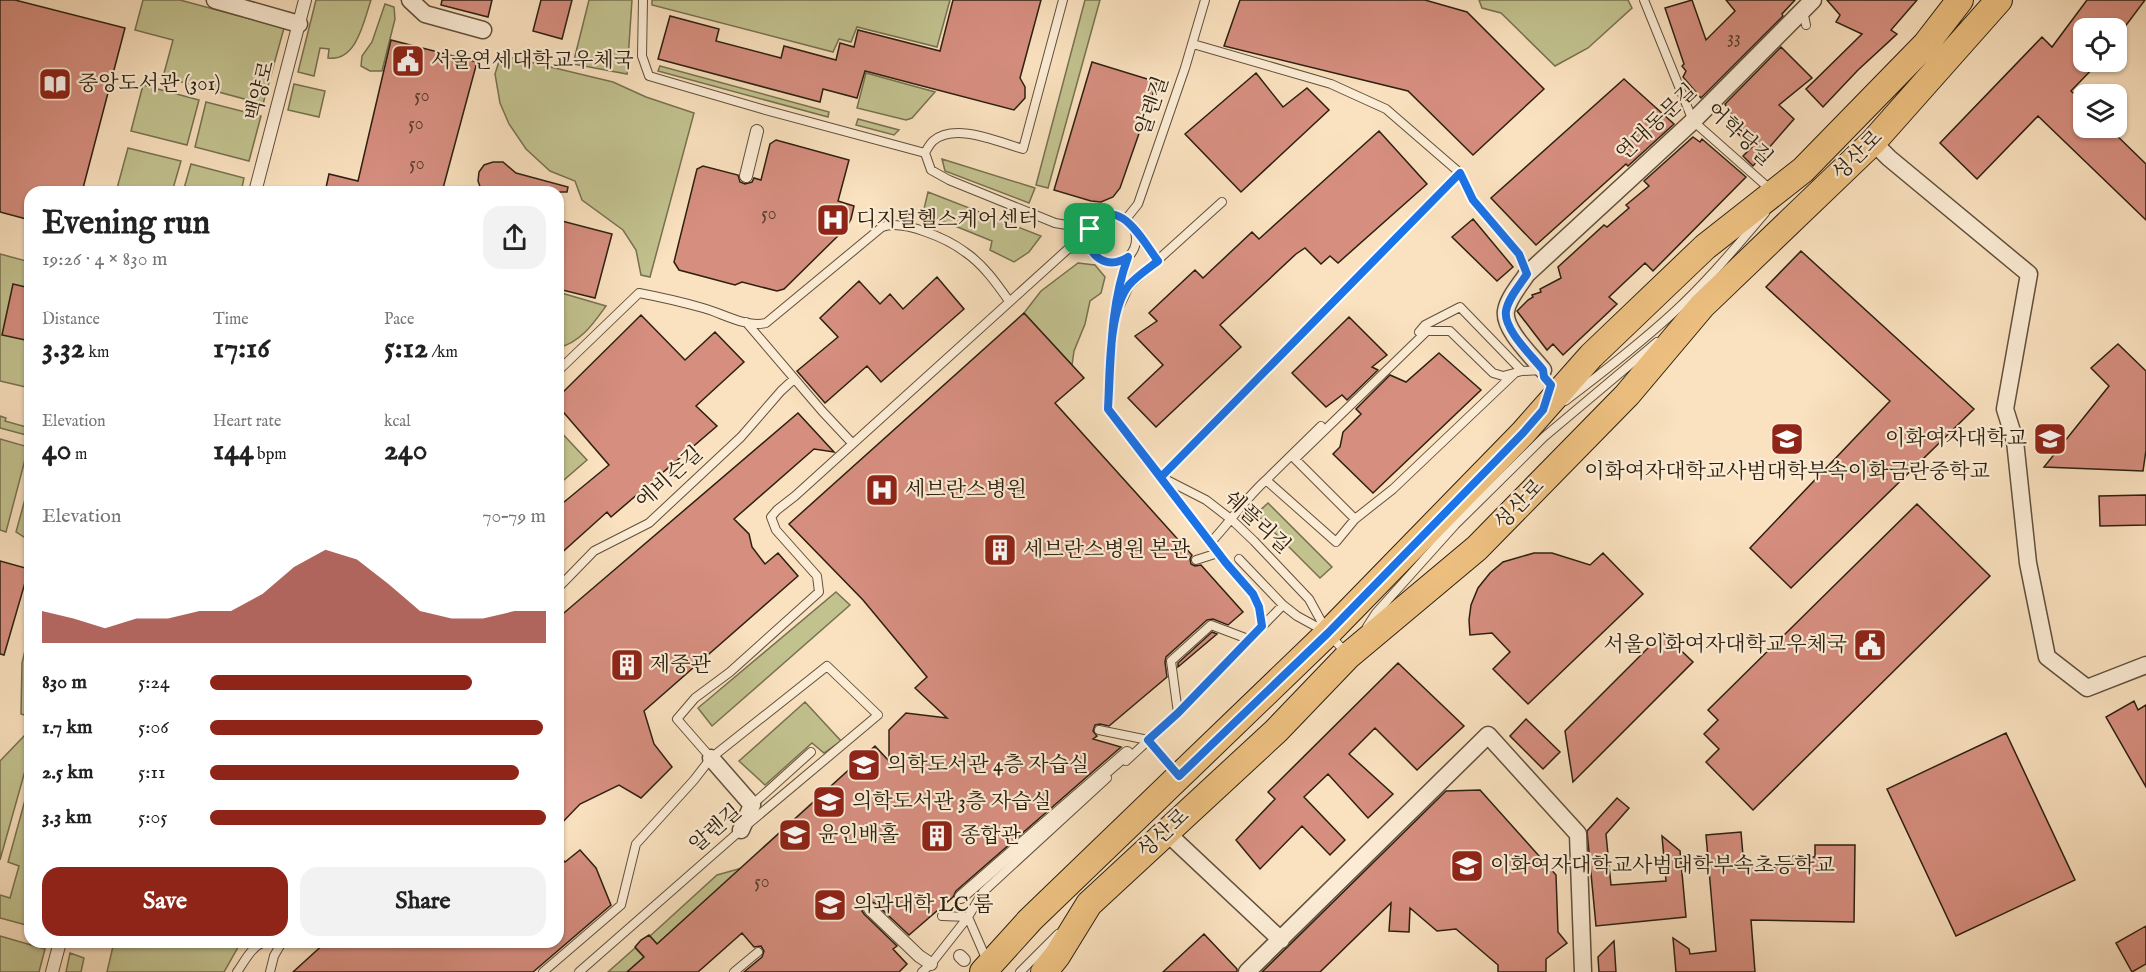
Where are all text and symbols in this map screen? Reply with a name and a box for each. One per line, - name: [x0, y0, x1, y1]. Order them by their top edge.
- map controls: [2073, 18, 2127, 138]
- button: locate: [2073, 18, 2127, 72]
- house number: 33: [1727, 27, 1741, 50]
- public building icon: 서울연세대학교우체국: [390, 43, 426, 79]
- place label: 서울연세대학교우체국: [431, 48, 634, 75]
- street label: 백양로: [241, 58, 281, 124]
- library icon: 중앙도서관 (301): [37, 66, 73, 102]
- place label: 중앙도서관 (301): [78, 71, 221, 98]
- street label: 알렌길: [1130, 73, 1176, 139]
- street label: 연대동문길: [1611, 79, 1703, 167]
- button: layers: [2073, 84, 2127, 138]
- house number: 50: [414, 85, 430, 108]
- street label: 어학당길: [1700, 97, 1778, 173]
- house number: 50: [408, 113, 424, 136]
- street label: 성산로: [1827, 125, 1889, 187]
- house number: 50: [409, 153, 425, 176]
- hospital icon: 디지털헬스케어센터: [815, 202, 851, 238]
- text: Evening run: [42, 203, 210, 245]
- house number: 50: [761, 203, 777, 226]
- pin: [1064, 203, 1115, 254]
- button: share: [483, 206, 546, 269]
- place label: 디지털헬스케어센터: [856, 207, 1039, 234]
- icon: arrive: [1073, 212, 1106, 245]
- text: 19:26 · 4 × 830 m: [42, 247, 167, 272]
- text: Distance: [42, 310, 100, 330]
- text: Time: [213, 310, 249, 330]
- text: Pace: [384, 310, 414, 330]
- text: 3.32: [42, 330, 85, 368]
- text: 17:16: [213, 330, 270, 368]
- text: 5:12: [384, 330, 428, 368]
- text: km: [85, 343, 109, 363]
- text: /km: [428, 343, 458, 363]
- text: Elevation: [42, 412, 105, 432]
- text: Heart rate: [213, 412, 281, 432]
- text: kcal: [384, 412, 411, 432]
- school or university icon: 이화여자대학교사범대학부속이화금란중학교: [1769, 421, 1805, 457]
- school or university icon: 이화여자대학교: [2032, 421, 2068, 457]
- place label: 이화여자대학교: [1885, 426, 2027, 453]
- text: 40: [42, 432, 71, 470]
- text: 144: [213, 432, 254, 470]
- text: 240: [384, 432, 428, 470]
- street label: 에비슨길: [631, 441, 709, 515]
- text: m: [71, 445, 87, 465]
- text: bpm: [254, 445, 287, 465]
- place label: 이화여자대학교사범대학부속이화금란중학교: [1584, 459, 1990, 486]
- hospital icon: 세브란스병원: [864, 472, 900, 508]
- street label: 성산로: [1489, 474, 1551, 536]
- place label: 세브란스병원: [905, 477, 1027, 504]
- street label: 쉐플리길: [1218, 485, 1296, 561]
- text: Elevation: [42, 504, 121, 529]
- text: 70–79 m: [482, 504, 546, 529]
- building icon: 세브란스병원 본관: [982, 532, 1018, 568]
- place label: 세브란스병원 본관: [1023, 537, 1191, 564]
- public building icon: 서울이화여자대학교우체국: [1852, 627, 1888, 663]
- place label: 서울이화여자대학교우체국: [1604, 632, 1847, 659]
- building icon: 제중관: [609, 647, 645, 683]
- place label: 제중관: [650, 652, 712, 679]
- text: 830 m: [42, 670, 87, 695]
- text: 5:24: [138, 670, 170, 695]
- text: 1.7 km: [42, 715, 93, 740]
- text: 5:06: [138, 715, 169, 740]
- school or university icon: 의학도서관 4층 자습실: [846, 747, 882, 783]
- place label: 의학도서관 4층 자습실: [887, 752, 1089, 779]
- text: 2.5 km: [42, 760, 93, 785]
- text: 5:11: [138, 760, 165, 785]
- school or university icon: 의학도서관 3층 자습실: [811, 784, 847, 820]
- place label: 의학도서관 3층 자습실: [852, 789, 1052, 816]
- street label: 알렌길: [684, 799, 748, 859]
- street label: 성산로: [1133, 803, 1195, 865]
- text: 3.3 km: [42, 805, 92, 830]
- text: 5:05: [138, 805, 168, 830]
- school or university icon: 윤인배홀: [777, 817, 813, 853]
- building icon: 종합관: [919, 818, 955, 854]
- place label: 윤인배홀: [818, 822, 899, 849]
- place label: 종합관: [960, 823, 1022, 850]
- school or university icon: 이화여자대학교사범대학부속초등학교: [1449, 848, 1485, 884]
- place label: 이화여자대학교사범대학부속초등학교: [1490, 853, 1835, 880]
- button: Save: [42, 867, 288, 936]
- button: Share: [300, 867, 546, 936]
- house number: 50: [754, 871, 770, 894]
- school or university icon: 의과대학 LC 룸: [812, 887, 848, 923]
- place label: 의과대학 LC 룸: [853, 892, 994, 919]

